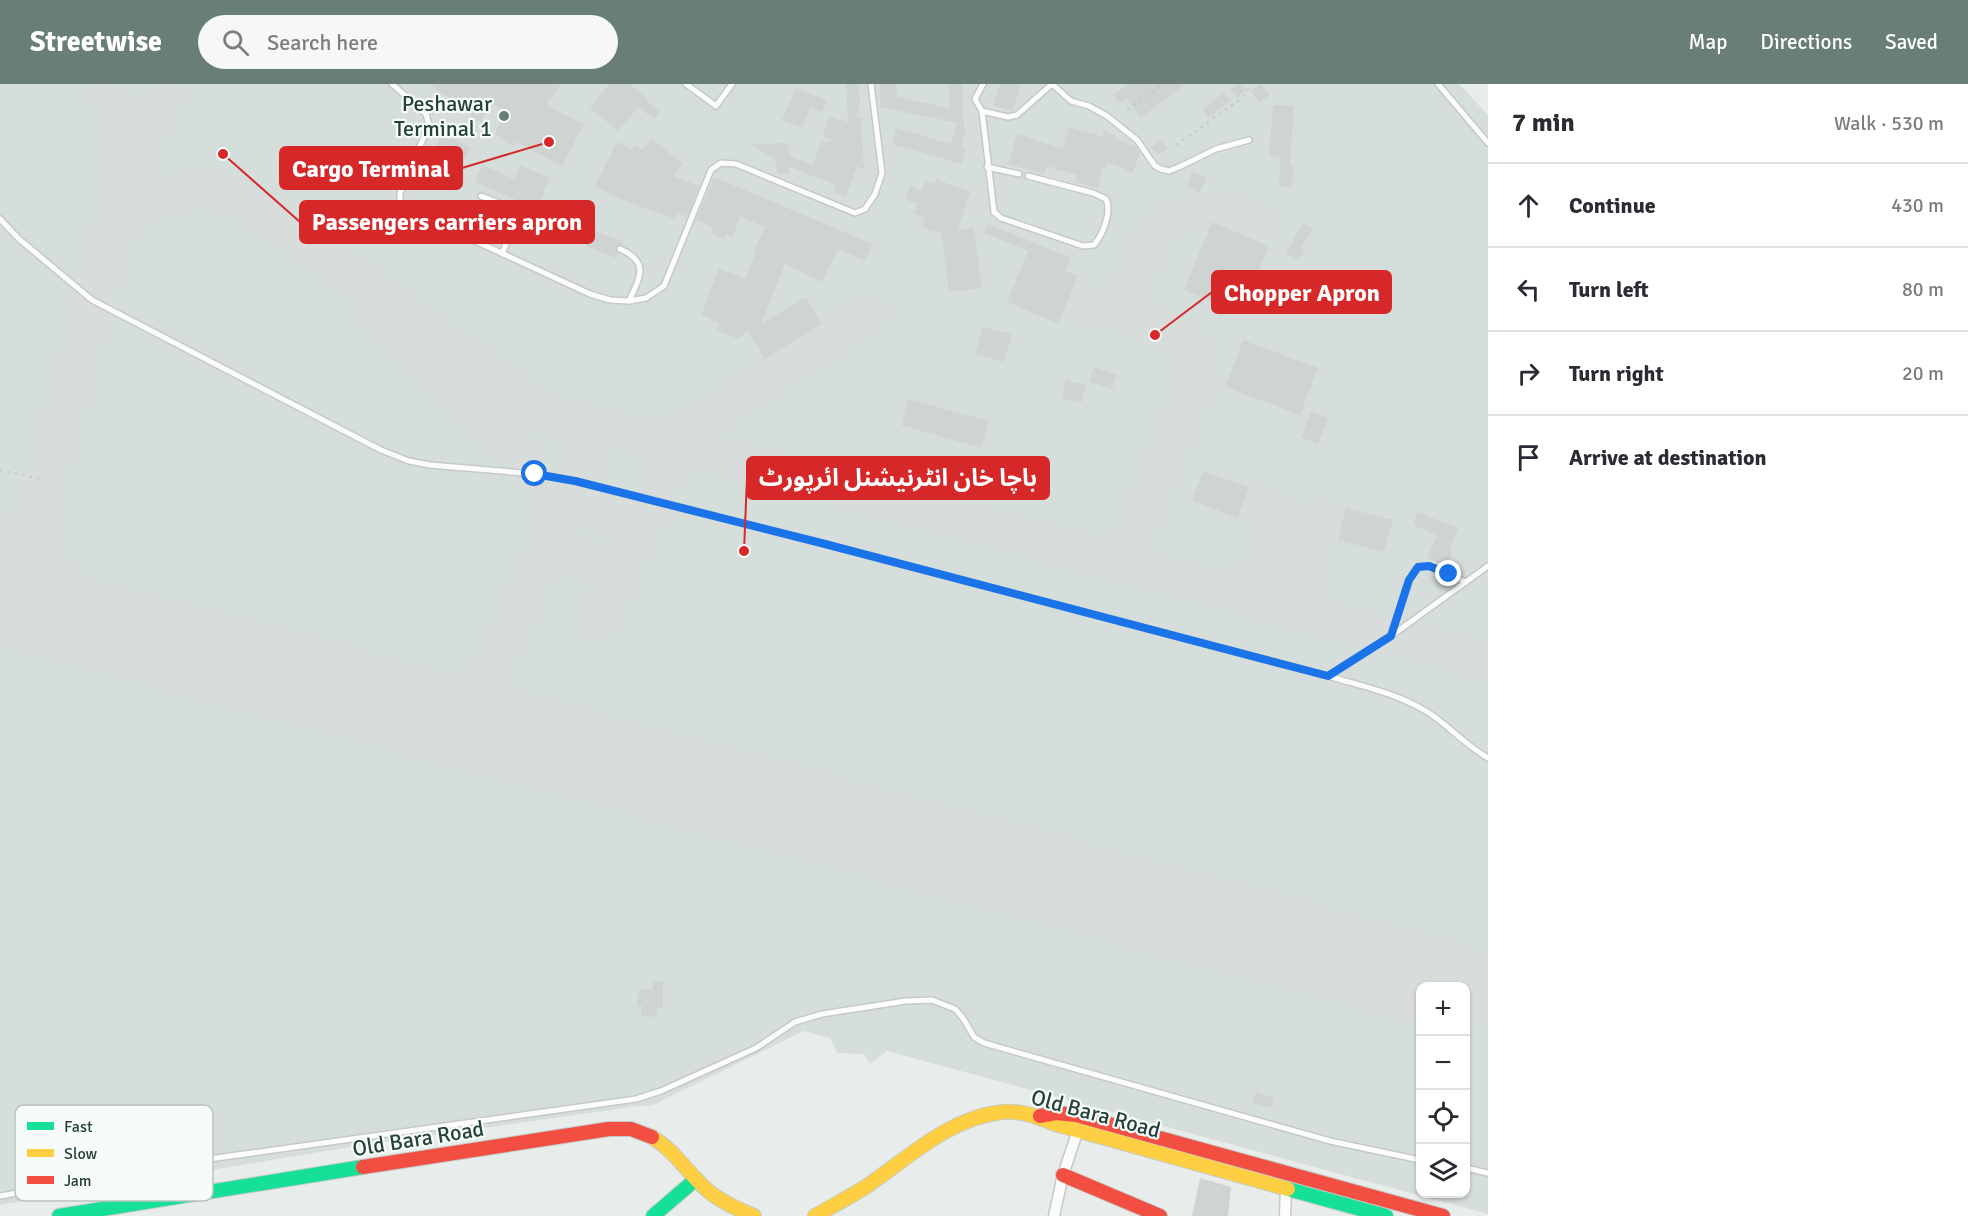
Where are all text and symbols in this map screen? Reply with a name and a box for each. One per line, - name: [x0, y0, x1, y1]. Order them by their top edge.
- search box: [198, 15, 618, 69]
- text: Streetwise: [30, 25, 162, 59]
- icon: search: [219, 26, 252, 59]
- text: Search here: [267, 29, 378, 56]
- text: Map: [1689, 29, 1727, 55]
- text: Directions: [1760, 29, 1852, 55]
- text: Saved: [1885, 29, 1938, 55]
- place label: Peshawar Terminal 1: [394, 90, 492, 142]
- text: 7 min: [1512, 107, 1575, 139]
- marker: Peshawar Terminal 1: [497, 109, 511, 123]
- text: Walk · 530 m: [1834, 111, 1944, 136]
- callout: Cargo Terminal: [280, 147, 462, 189]
- text: Cargo Terminal: [292, 154, 450, 184]
- icon: ahead: [1512, 189, 1545, 222]
- text: Continue: [1569, 192, 1656, 219]
- text: 430 m: [1891, 193, 1944, 218]
- callout: Passengers carriers apron: [300, 201, 594, 243]
- text: Passengers carriers apron: [312, 207, 582, 237]
- callout: Chopper Apron: [1212, 271, 1391, 313]
- icon: left: [1512, 273, 1545, 306]
- text: Turn left: [1569, 276, 1649, 303]
- text: 80 m: [1902, 277, 1944, 302]
- text: Chopper Apron: [1224, 278, 1380, 308]
- icon: right: [1512, 357, 1545, 390]
- text: Turn right: [1569, 360, 1664, 387]
- text: 20 m: [1902, 361, 1944, 386]
- icon: arrive: [1512, 441, 1545, 474]
- text: Arrive at destination: [1569, 444, 1766, 471]
- callout: باچا خان انٹرنیشنل ائرپورٹ: [747, 457, 1049, 499]
- route start: [521, 460, 547, 486]
- text: باچا خان انٹرنیشنل ائرپورٹ: [759, 463, 1037, 494]
- route end: [1435, 560, 1461, 586]
- map controls: [1416, 982, 1470, 1198]
- button: +: [1416, 982, 1470, 1036]
- button: −: [1416, 1036, 1470, 1090]
- street label: Old Bara Road: [1028, 1083, 1163, 1144]
- button: locate: [1416, 1090, 1470, 1144]
- legend: [15, 1105, 213, 1201]
- street label: Old Bara Road: [350, 1115, 486, 1162]
- text: Fast: [64, 1117, 93, 1137]
- text: Slow: [64, 1144, 98, 1164]
- button: layers: [1416, 1144, 1470, 1198]
- text: Jam: [64, 1171, 92, 1191]

